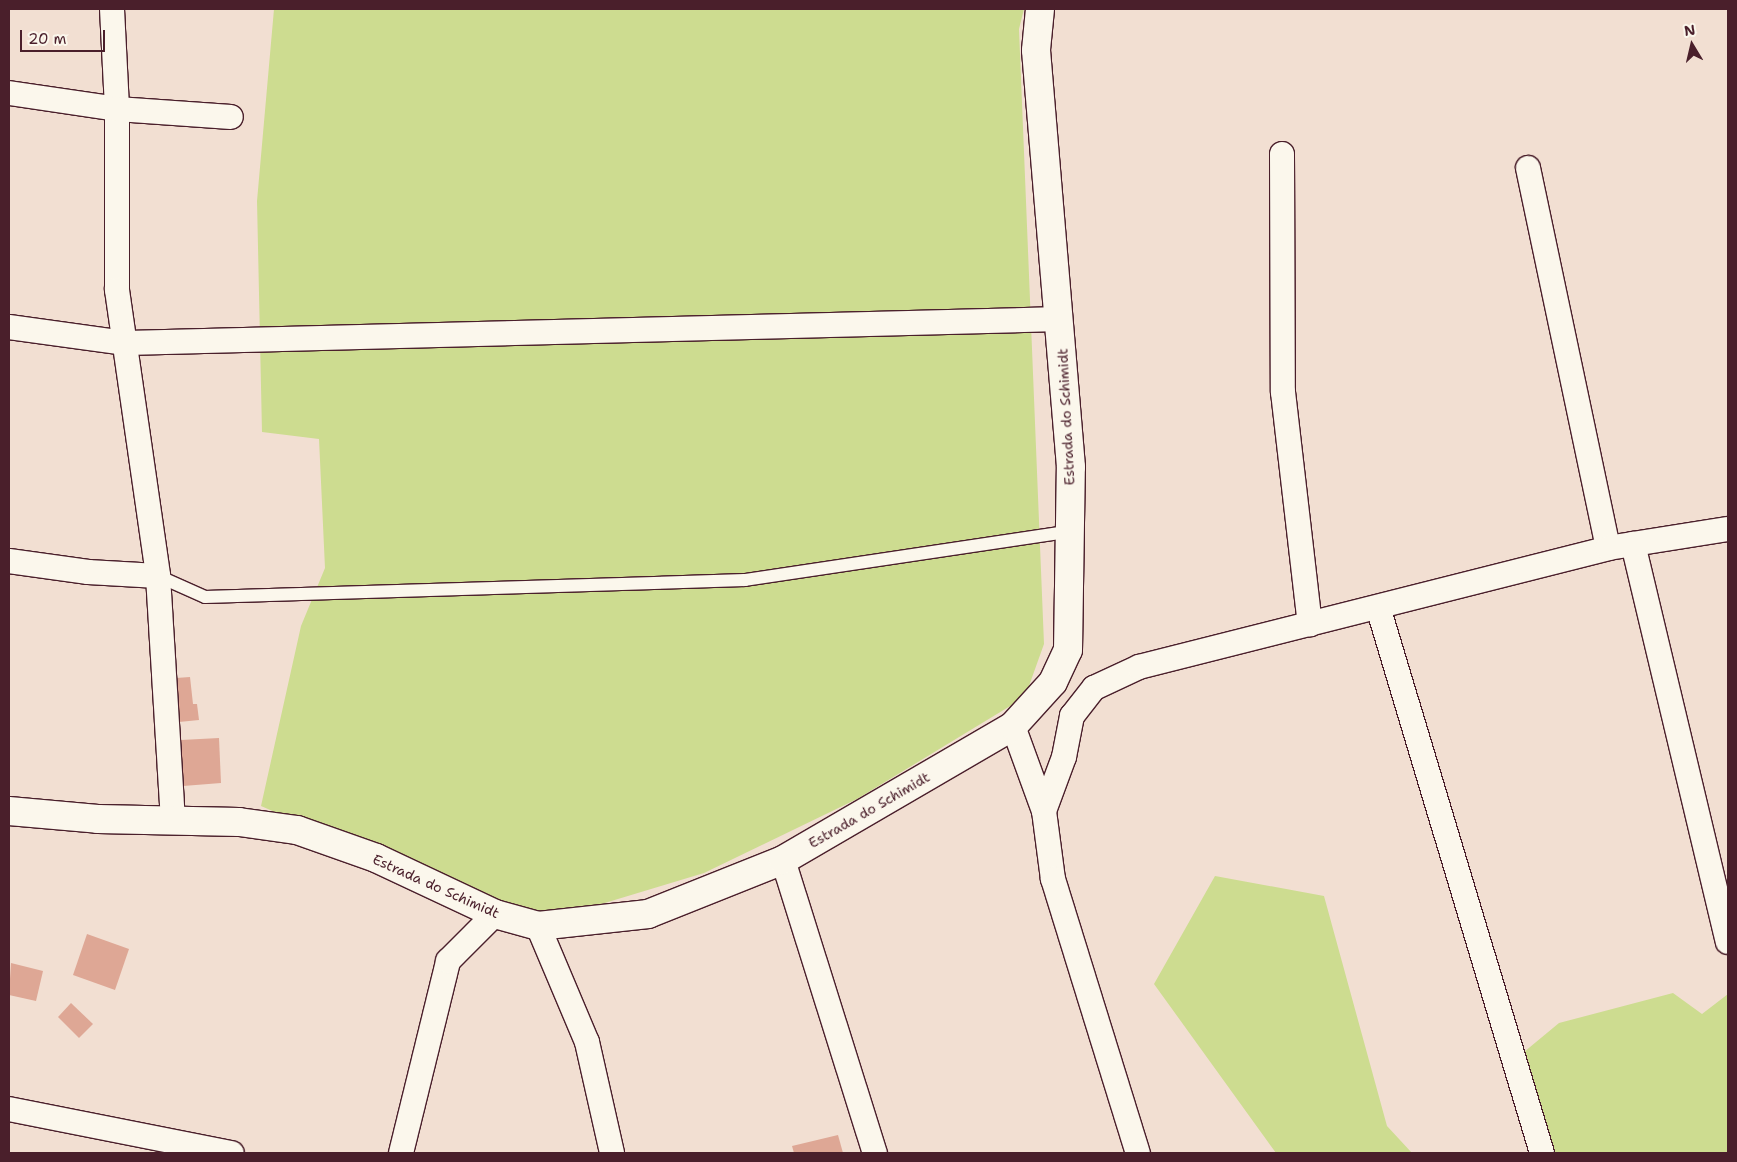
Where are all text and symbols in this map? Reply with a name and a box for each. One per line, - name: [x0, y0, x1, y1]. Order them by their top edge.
- scale bar: [22, 20, 108, 52]
- north arrow: [1667, 20, 1717, 70]
- text: N: [1683, 20, 1697, 40]
- text: 20 m: [28, 29, 67, 49]
- street label: Estrada do Schimidt: [1054, 348, 1078, 486]
- street label: Estrada do Schimidt: [805, 768, 933, 852]
- street label: Estrada do Schimidt: [370, 850, 502, 922]

